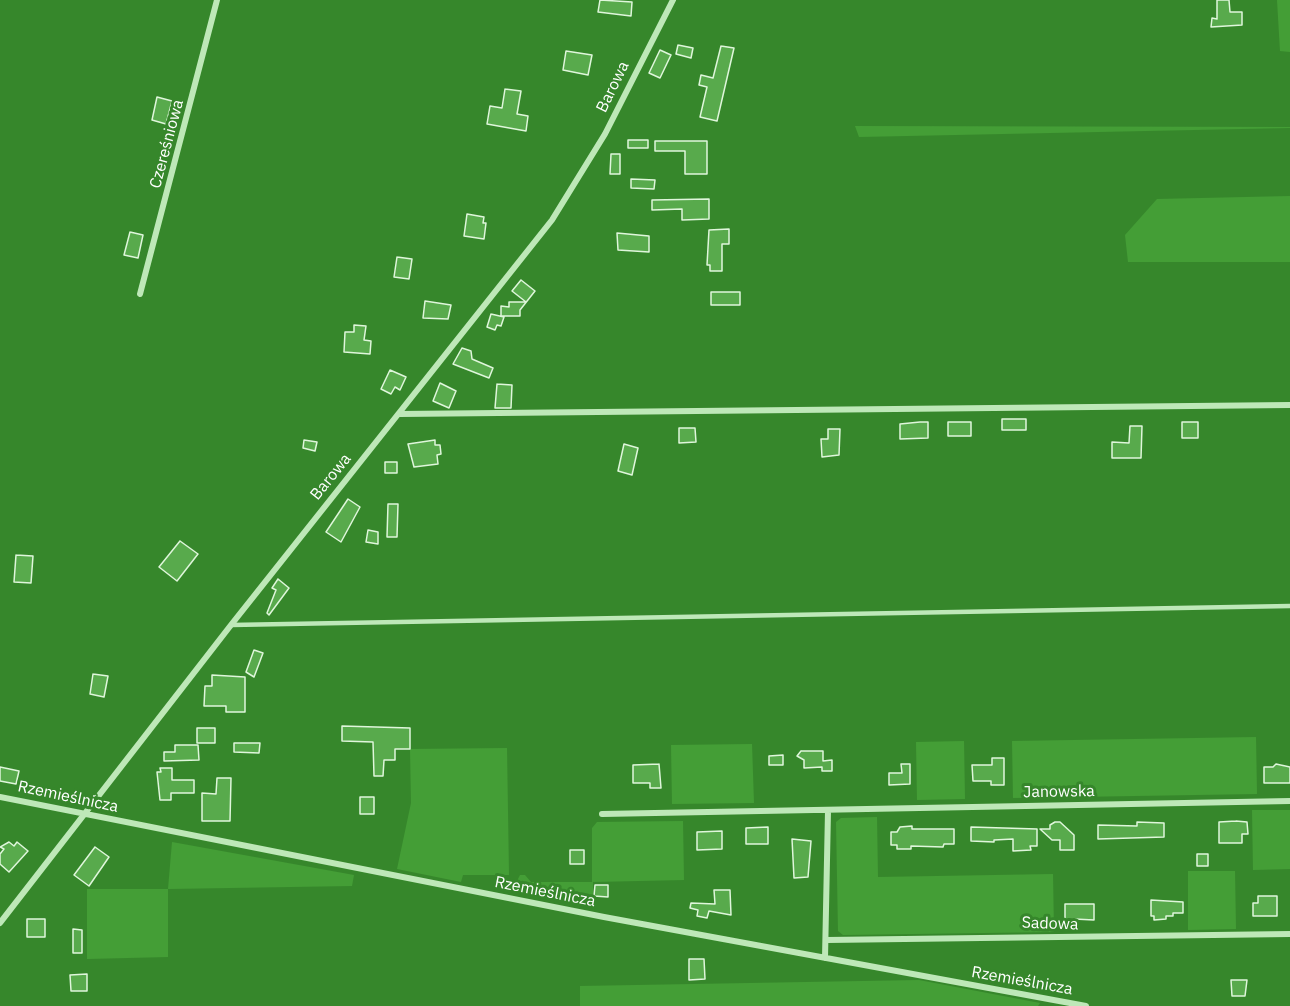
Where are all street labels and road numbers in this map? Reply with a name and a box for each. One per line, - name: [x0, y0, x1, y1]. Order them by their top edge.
- street label: Barowa: [592, 58, 634, 116]
- street label: Czereśniowa: [146, 98, 188, 190]
- street label: Barowa: [306, 450, 356, 504]
- street label: Rzemieślnicza: [16, 777, 120, 817]
- street label: Janowska: [1023, 782, 1095, 802]
- street label: Rzemieślnicza: [493, 873, 597, 911]
- street label: Sadowa: [1021, 913, 1079, 935]
- street label: Rzemieślnicza: [970, 963, 1074, 999]

